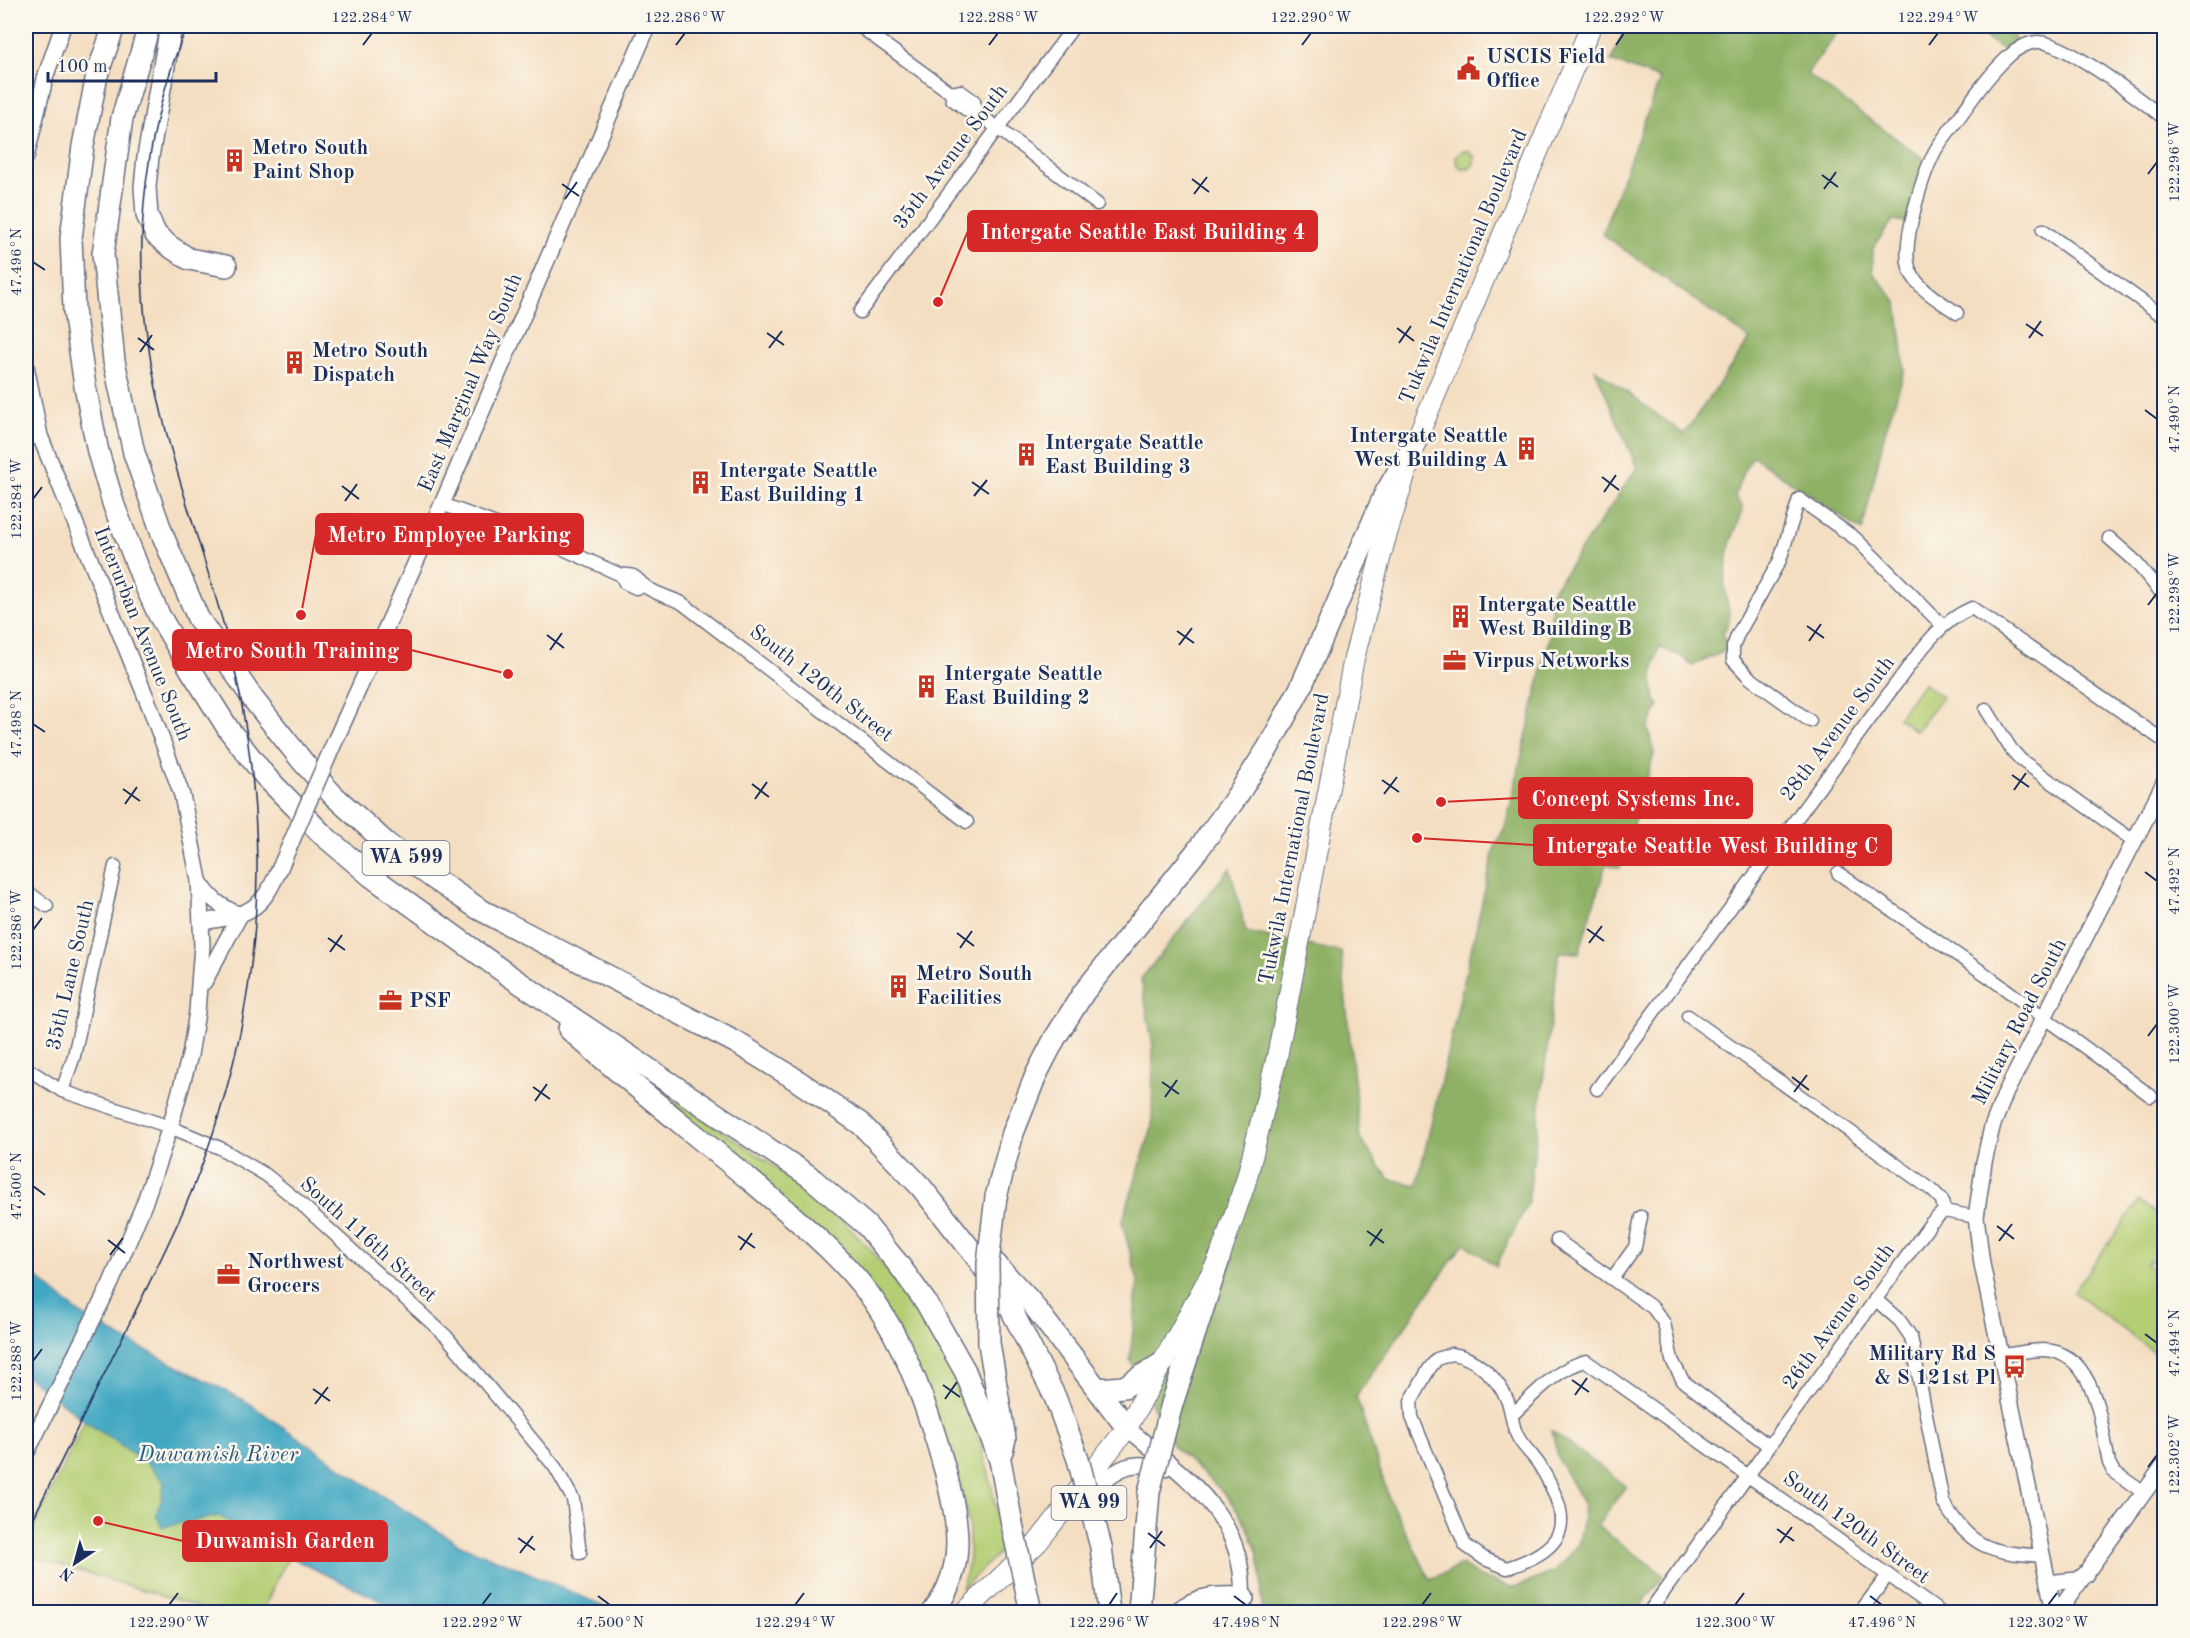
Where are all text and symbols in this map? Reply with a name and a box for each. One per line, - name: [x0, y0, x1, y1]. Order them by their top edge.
- text: 122.284°W: [331, 11, 413, 26]
- text: 122.286°W: [644, 11, 726, 26]
- text: 122.288°W: [957, 11, 1039, 26]
- text: 122.290°W: [1270, 11, 1352, 26]
- text: 122.292°W: [1583, 11, 1665, 26]
- text: 122.294°W: [1897, 11, 1979, 26]
- scale bar: [48, 45, 216, 83]
- place label: USCIS Field Office: [1486, 47, 1606, 92]
- public building icon: USCIS Field Office: [1455, 56, 1481, 82]
- text: 100 m: [57, 58, 108, 76]
- street label: 35th Avenue South: [890, 81, 1012, 233]
- text: 122.296°W: [2168, 121, 2183, 203]
- street label: Tukwila International Boulevard: [1396, 126, 1532, 408]
- place label: Metro South Paint Shop: [252, 138, 369, 183]
- building icon: Metro South Paint Shop: [221, 147, 247, 173]
- callout: Intergate Seattle East Building 4: [968, 211, 1317, 251]
- text: Intergate Seattle East Building 4: [981, 222, 1306, 244]
- text: 47.496°N: [10, 228, 25, 296]
- street label: East Marginal Way South: [415, 271, 527, 495]
- place label: Metro South Dispatch: [312, 341, 429, 386]
- building icon: Metro South Dispatch: [281, 350, 307, 376]
- text: 47.490°N: [2168, 385, 2183, 453]
- place label: Intergate Seattle West Building A: [1349, 426, 1508, 471]
- place label: Intergate Seattle East Building 3: [1045, 433, 1204, 478]
- building icon: Intergate Seattle West Building A: [1513, 435, 1539, 461]
- building icon: Intergate Seattle East Building 3: [1014, 442, 1040, 468]
- text: 122.284°W: [10, 458, 25, 540]
- place label: Intergate Seattle East Building 1: [719, 461, 878, 506]
- building icon: Intergate Seattle East Building 1: [688, 470, 714, 496]
- callout: Metro Employee Parking: [316, 514, 583, 554]
- street label: Interurban Avenue South: [89, 524, 195, 744]
- text: Metro Employee Parking: [327, 525, 571, 547]
- text: 122.298°W: [2168, 552, 2183, 634]
- place label: Intergate Seattle West Building B: [1478, 595, 1637, 640]
- building icon: Intergate Seattle West Building B: [1447, 604, 1473, 630]
- street label: South 120th Street: [745, 621, 897, 747]
- callout: Metro South Training: [173, 630, 411, 670]
- text: Metro South Training: [185, 641, 399, 663]
- office icon: Virpus Networks: [1441, 648, 1467, 674]
- place label: Virpus Networks: [1472, 651, 1629, 672]
- street label: 28th Avenue South: [1777, 653, 1899, 805]
- place label: Intergate Seattle East Building 2: [944, 664, 1103, 709]
- building icon: Intergate Seattle East Building 2: [913, 673, 939, 699]
- text: 47.498°N: [10, 690, 25, 758]
- street label: Tukwila International Boulevard: [1256, 691, 1334, 987]
- callout: Concept Systems Inc.: [1519, 778, 1752, 818]
- text: Concept Systems Inc.: [1531, 789, 1741, 811]
- callout: Intergate Seattle West Building C: [1534, 825, 1891, 865]
- text: Intergate Seattle West Building C: [1546, 836, 1878, 858]
- road number: WA 599: [362, 841, 450, 875]
- text: 47.492°N: [2168, 847, 2183, 915]
- text: 122.286°W: [10, 889, 25, 971]
- street label: 35th Lane South: [43, 898, 99, 1052]
- street label: Military Road South: [1969, 935, 2071, 1109]
- place label: Metro South Facilities: [916, 964, 1033, 1009]
- building icon: Metro South Facilities: [885, 973, 911, 999]
- text: 122.300°W: [2168, 983, 2183, 1065]
- office icon: PSF: [378, 988, 404, 1014]
- place label: PSF: [409, 991, 451, 1012]
- text: 47.500°N: [10, 1152, 25, 1220]
- street label: South 116th Street: [296, 1173, 440, 1307]
- street label: 26th Avenue South: [1779, 1240, 1899, 1394]
- place label: Northwest Grocers: [247, 1252, 344, 1297]
- office icon: Northwest Grocers: [216, 1261, 242, 1287]
- text: 47.494°N: [2168, 1309, 2183, 1377]
- text: 122.288°W: [10, 1320, 25, 1402]
- place label: Military Rd S & S 121st Pl: [1869, 1344, 1996, 1389]
- bus stop icon: Military Rd S & S 121st Pl: [2001, 1353, 2027, 1379]
- text: 122.302°W: [2168, 1414, 2183, 1496]
- water label: Duwamish River: [137, 1444, 299, 1466]
- street label: South 120th Street: [1779, 1468, 1933, 1588]
- road number: WA 99: [1052, 1486, 1126, 1520]
- callout: Duwamish Garden: [183, 1521, 387, 1561]
- text: Duwamish Garden: [195, 1531, 375, 1553]
- north arrow: [45, 1533, 105, 1593]
- text: N: [57, 1563, 77, 1584]
- text: 122.290°W: [128, 1616, 210, 1631]
- text: 122.292°W: [441, 1616, 523, 1631]
- text: 47.500°N: [576, 1616, 644, 1631]
- text: 122.294°W: [754, 1616, 836, 1631]
- text: 122.296°W: [1068, 1616, 1150, 1631]
- text: 47.498°N: [1212, 1616, 1280, 1631]
- text: 122.298°W: [1381, 1616, 1463, 1631]
- text: 122.300°W: [1694, 1616, 1776, 1631]
- text: 47.496°N: [1848, 1616, 1916, 1631]
- text: 122.302°W: [2007, 1616, 2089, 1631]

